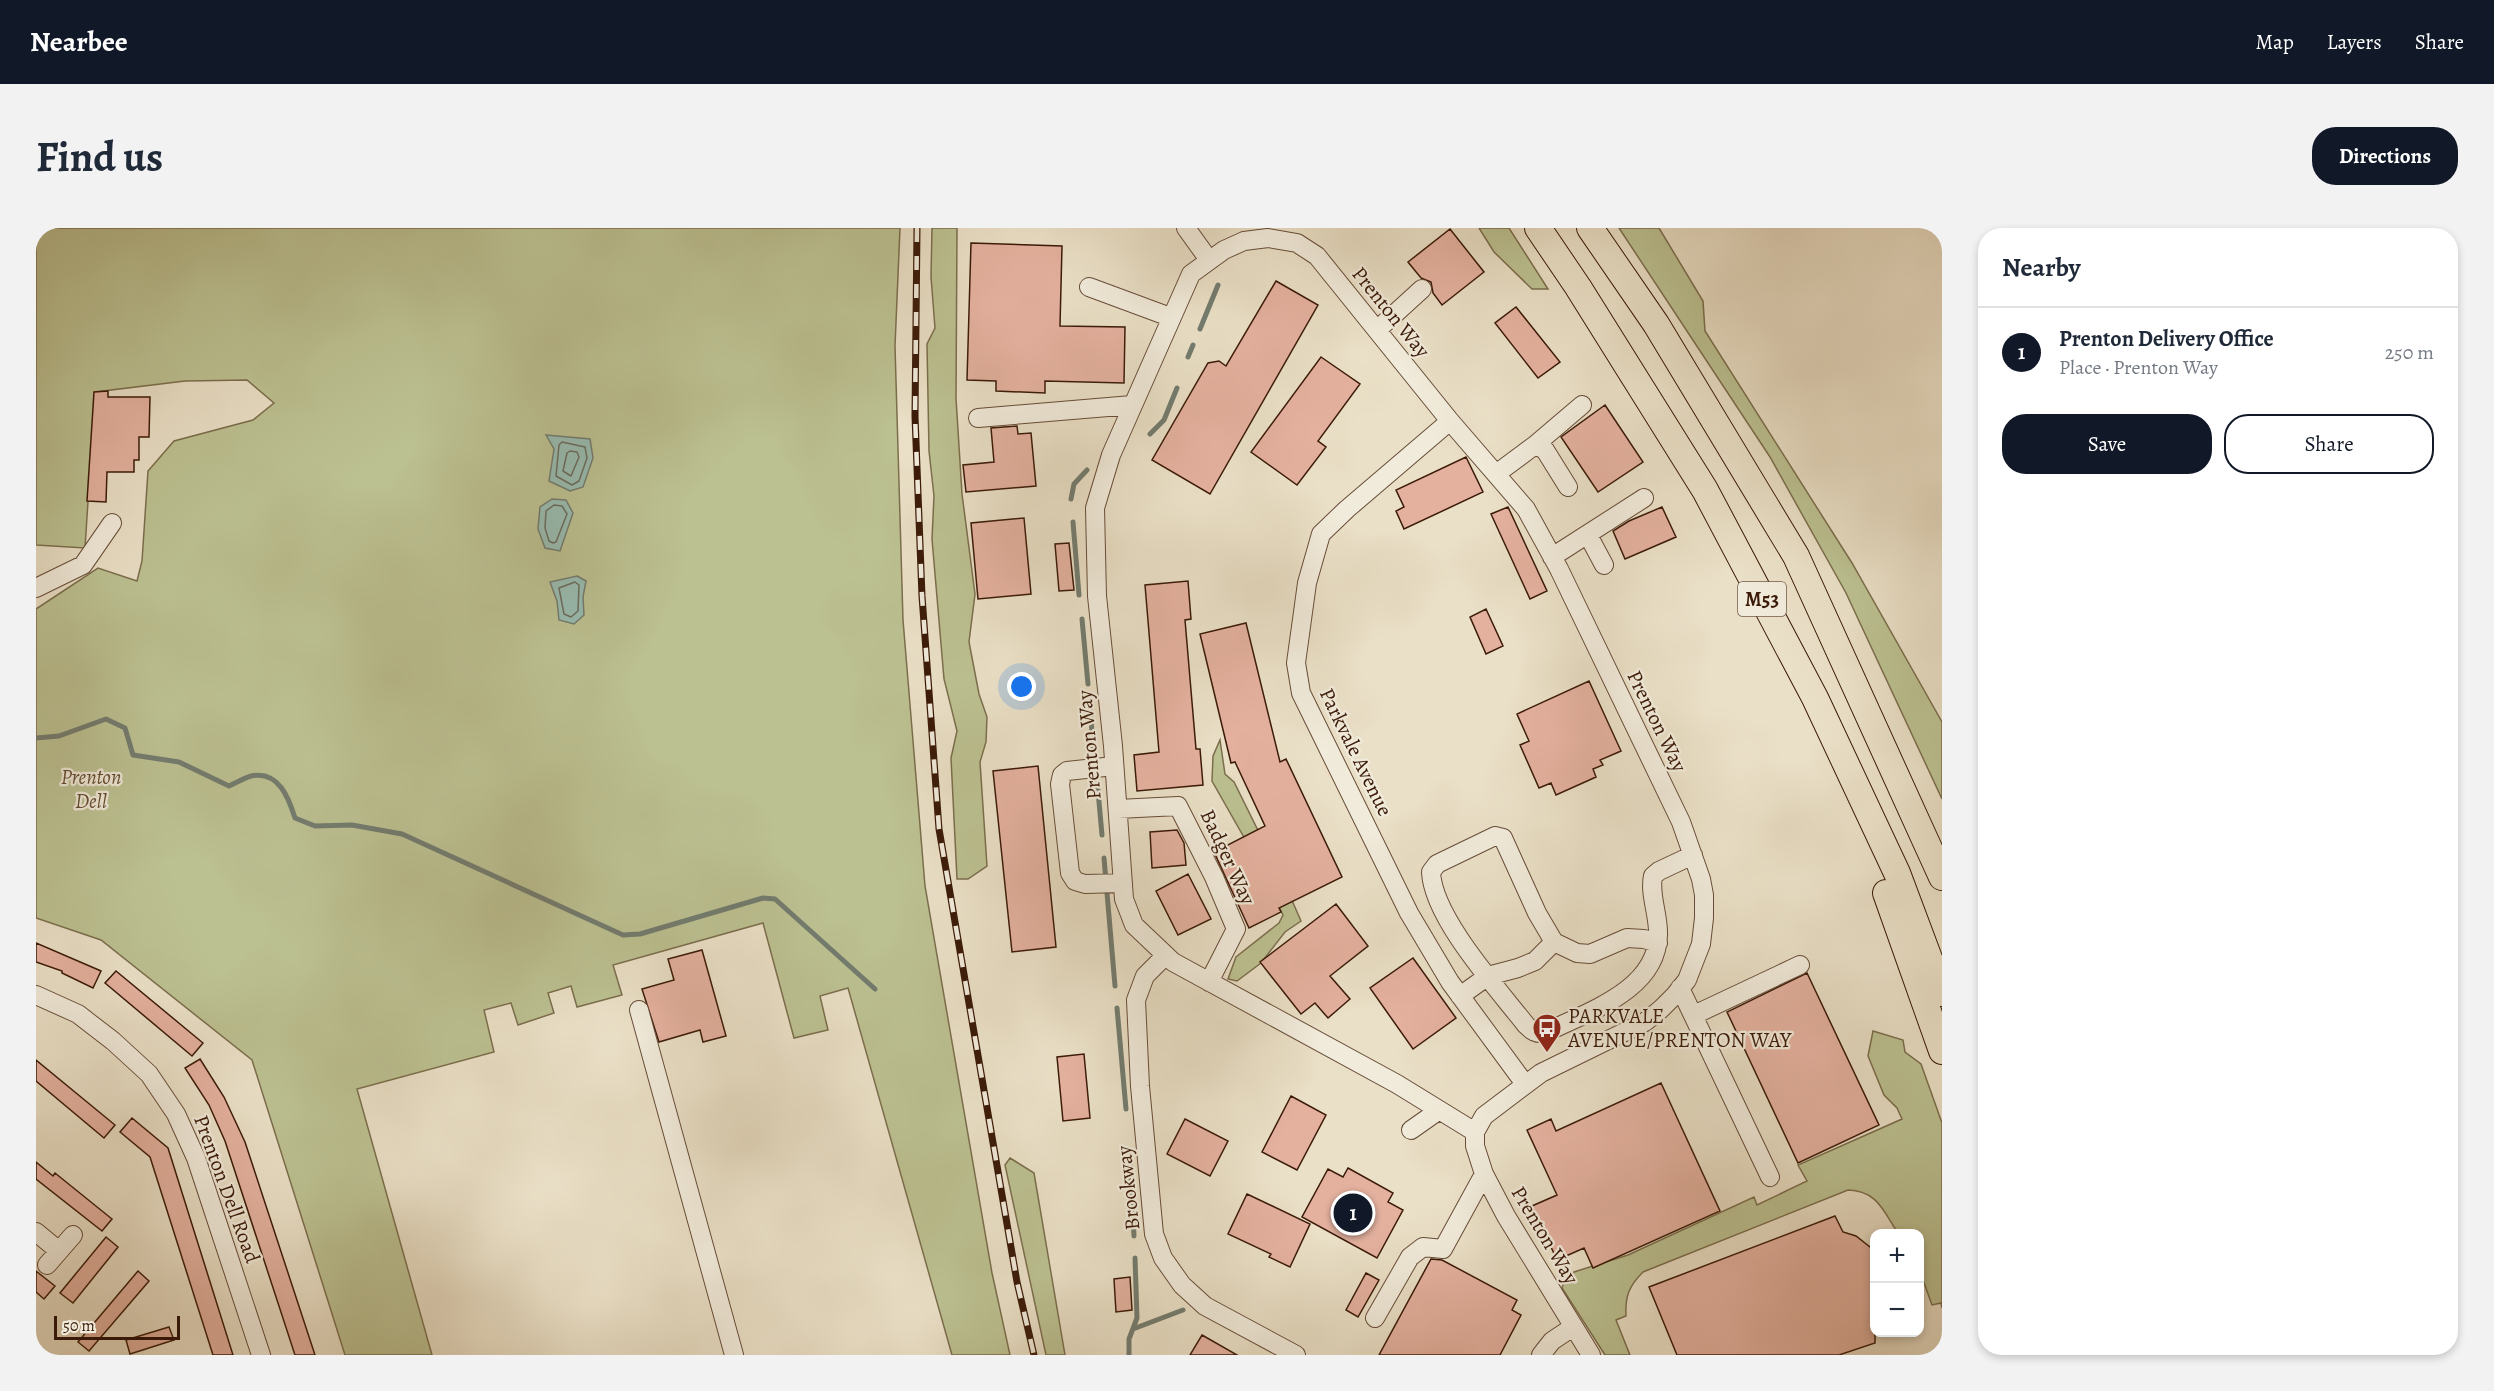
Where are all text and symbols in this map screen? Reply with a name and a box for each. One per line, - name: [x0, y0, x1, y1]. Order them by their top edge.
- text: Nearbee: [30, 23, 128, 61]
- text: Map: [2255, 28, 2294, 56]
- text: Layers: [2327, 28, 2382, 56]
- text: Share: [2415, 28, 2464, 56]
- button: Directions: [2312, 127, 2458, 185]
- text: Find us: [36, 128, 163, 185]
- text: Nearby: [2002, 250, 2081, 285]
- street label: Prenton Way: [1346, 261, 1437, 364]
- text: Prenton Delivery Office: [2059, 324, 2274, 354]
- text: 1: [2018, 339, 2025, 366]
- text: 250 m: [2385, 339, 2434, 366]
- text: Place · Prenton Way: [2059, 354, 2218, 381]
- button: Save: [2002, 414, 2212, 474]
- button: Share: [2224, 414, 2434, 474]
- road number: M53: [1738, 582, 1786, 616]
- street label: Prenton Way: [1620, 666, 1694, 777]
- your location: [1007, 672, 1036, 701]
- street label: Parkvale Avenue: [1313, 683, 1399, 821]
- street label: Prenton Way: [1070, 688, 1108, 801]
- park label: Prenton Dell: [61, 763, 121, 815]
- street label: Badger Way: [1194, 805, 1263, 910]
- place label: PARKVALE AVENUE/PRENTON WAY: [1567, 1002, 1792, 1054]
- bus stop icon: PARKVALE AVENUE/PRENTON WAY: [1531, 1012, 1563, 1054]
- street label: Prenton Dell Road: [187, 1111, 267, 1268]
- street label: Brookway: [1110, 1144, 1146, 1232]
- street label: Prenton Way: [1505, 1181, 1586, 1290]
- pin: 1: [1334, 1190, 1372, 1236]
- map controls: [1870, 1229, 1924, 1337]
- button: +: [1870, 1229, 1924, 1283]
- button: −: [1870, 1283, 1924, 1337]
- scale bar: [54, 1313, 180, 1340]
- text: 50 m: [63, 1315, 95, 1337]

